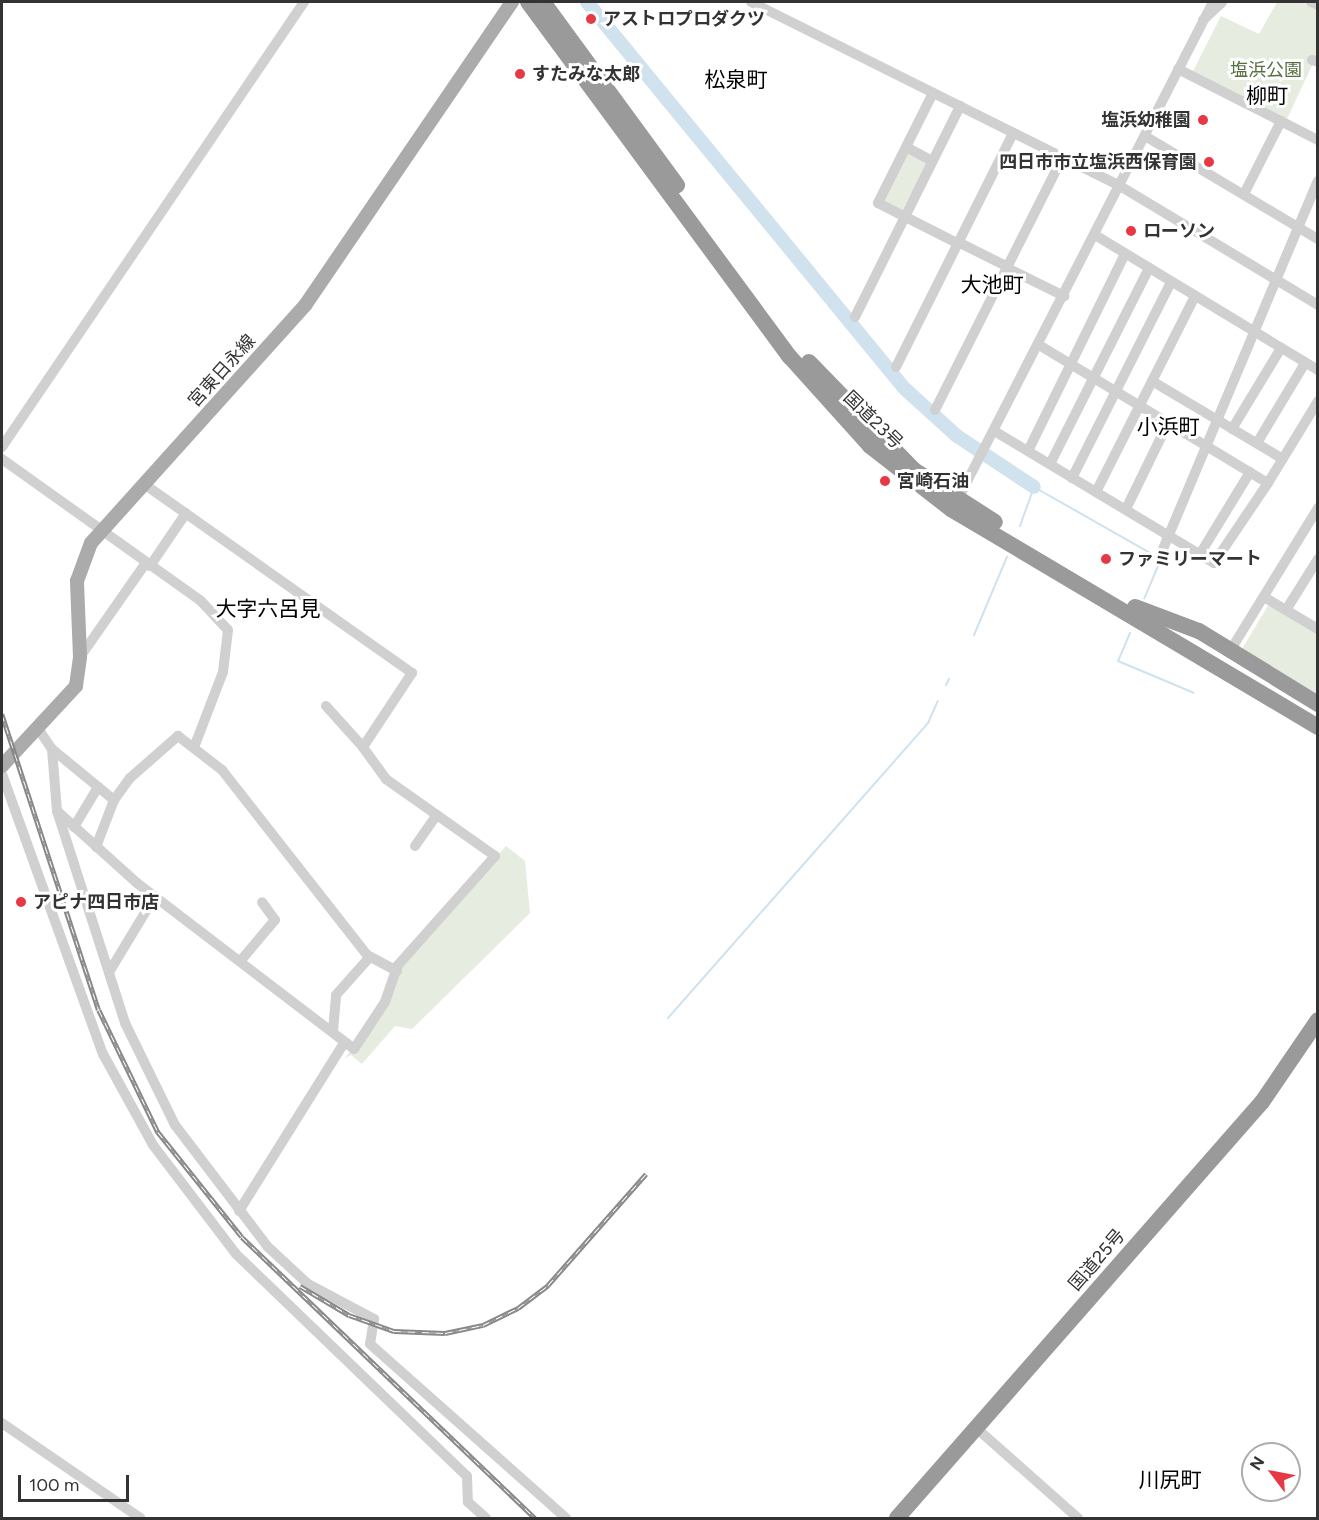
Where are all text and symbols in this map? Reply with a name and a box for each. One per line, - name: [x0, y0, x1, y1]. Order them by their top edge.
- place label: アストロプロダクツ: [603, 8, 765, 30]
- marker: アストロプロダクツ: [584, 12, 598, 26]
- park label: 塩浜公園: [1230, 59, 1302, 81]
- place label: すたみな太郎: [532, 63, 640, 85]
- marker: すたみな太郎: [513, 67, 527, 81]
- district label: 松泉町: [705, 67, 767, 93]
- district label: 柳町: [1246, 83, 1288, 109]
- place label: 塩浜幼稚園: [1101, 109, 1191, 131]
- marker: 塩浜幼稚園: [1196, 113, 1210, 127]
- place label: 四日市市立塩浜西保育園: [999, 151, 1197, 173]
- marker: 四日市市立塩浜西保育園: [1202, 155, 1216, 169]
- place label: ローソン: [1143, 220, 1215, 242]
- marker: ローソン: [1124, 224, 1138, 238]
- district label: 大池町: [961, 272, 1023, 298]
- street label: 宮東日永線: [184, 330, 260, 412]
- street label: 国道23号: [839, 387, 907, 453]
- district label: 小浜町: [1137, 414, 1199, 440]
- place label: 宮崎石油: [897, 470, 969, 492]
- marker: 宮崎石油: [878, 474, 892, 488]
- place label: ファミリーマート: [1118, 548, 1262, 570]
- marker: ファミリーマート: [1099, 552, 1113, 566]
- district label: 大字六呂見: [216, 596, 320, 622]
- place label: アピナ四日市店: [33, 891, 159, 913]
- marker: アピナ四日市店: [14, 895, 28, 909]
- street label: 国道25号: [1064, 1225, 1130, 1295]
- north arrow: [1241, 1442, 1301, 1502]
- text: N: [1246, 1453, 1268, 1474]
- scale bar: [21, 1463, 132, 1501]
- district label: 川尻町: [1139, 1467, 1201, 1493]
- text: 100 m: [29, 1474, 79, 1496]

